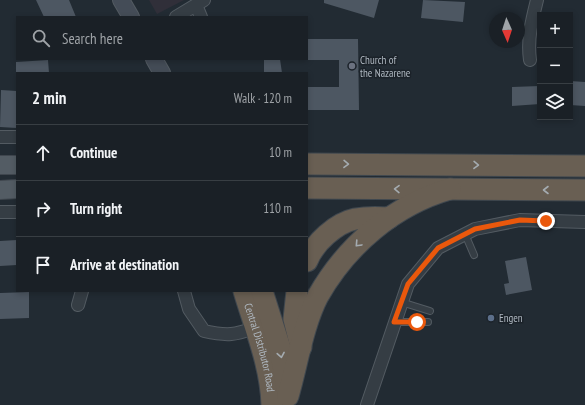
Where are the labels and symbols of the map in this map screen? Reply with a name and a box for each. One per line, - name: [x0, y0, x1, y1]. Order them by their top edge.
- north arrow: [489, 12, 525, 48]
- place label: Church of the Nazarene: [360, 53, 411, 80]
- marker: Church of the Nazarene: [347, 61, 357, 71]
- one-way arrow: [343, 160, 349, 168]
- one-way arrow: [473, 161, 479, 169]
- one-way arrow: [394, 185, 400, 193]
- one-way arrow: [543, 186, 549, 194]
- route end: [537, 212, 555, 230]
- one-way arrow: [355, 239, 362, 247]
- street label: Central Distributor Road: [241, 301, 278, 393]
- place label: Engen: [499, 311, 523, 325]
- route start: [408, 313, 426, 331]
- marker: Engen: [486, 313, 496, 323]
- one-way arrow: [276, 352, 285, 358]

